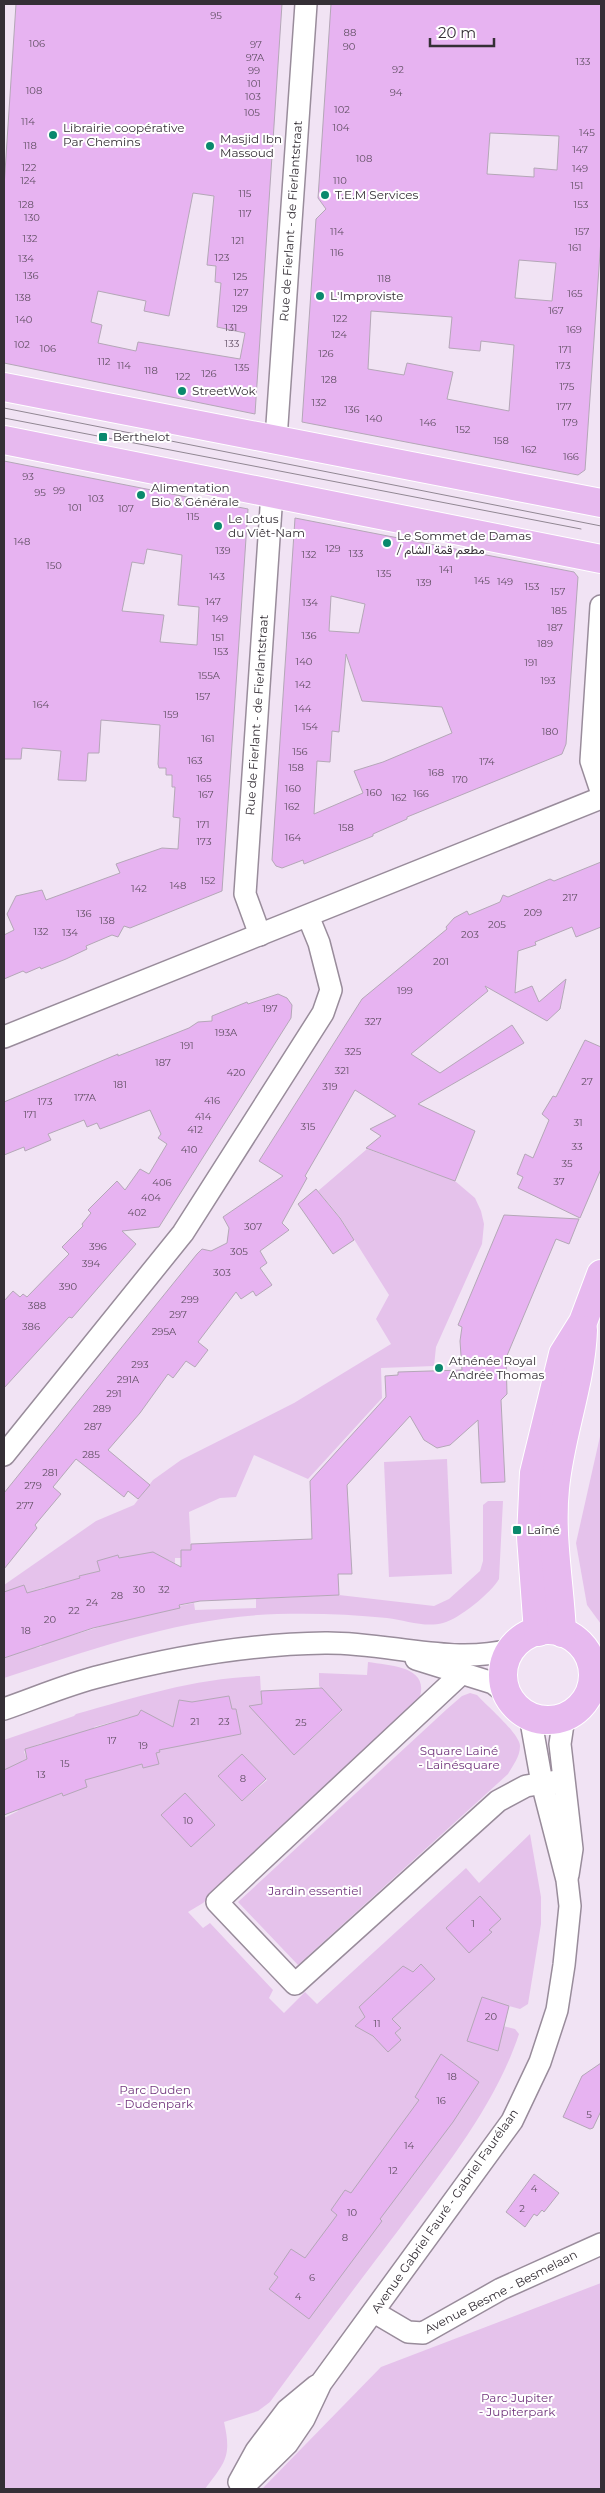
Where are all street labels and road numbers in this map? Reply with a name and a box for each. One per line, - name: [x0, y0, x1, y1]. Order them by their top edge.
- street label: Rue de Fierlant - de Fierlantstraat: [276, 120, 305, 322]
- street label: Rue de Fierlant - de Fierlantstraat: [242, 614, 271, 816]
- street label: Avenue Gabriel Fauré - Gabriel Faurélaan: [368, 2106, 521, 2316]
- street label: Avenue Besme - Besmelaan: [422, 2246, 580, 2337]

